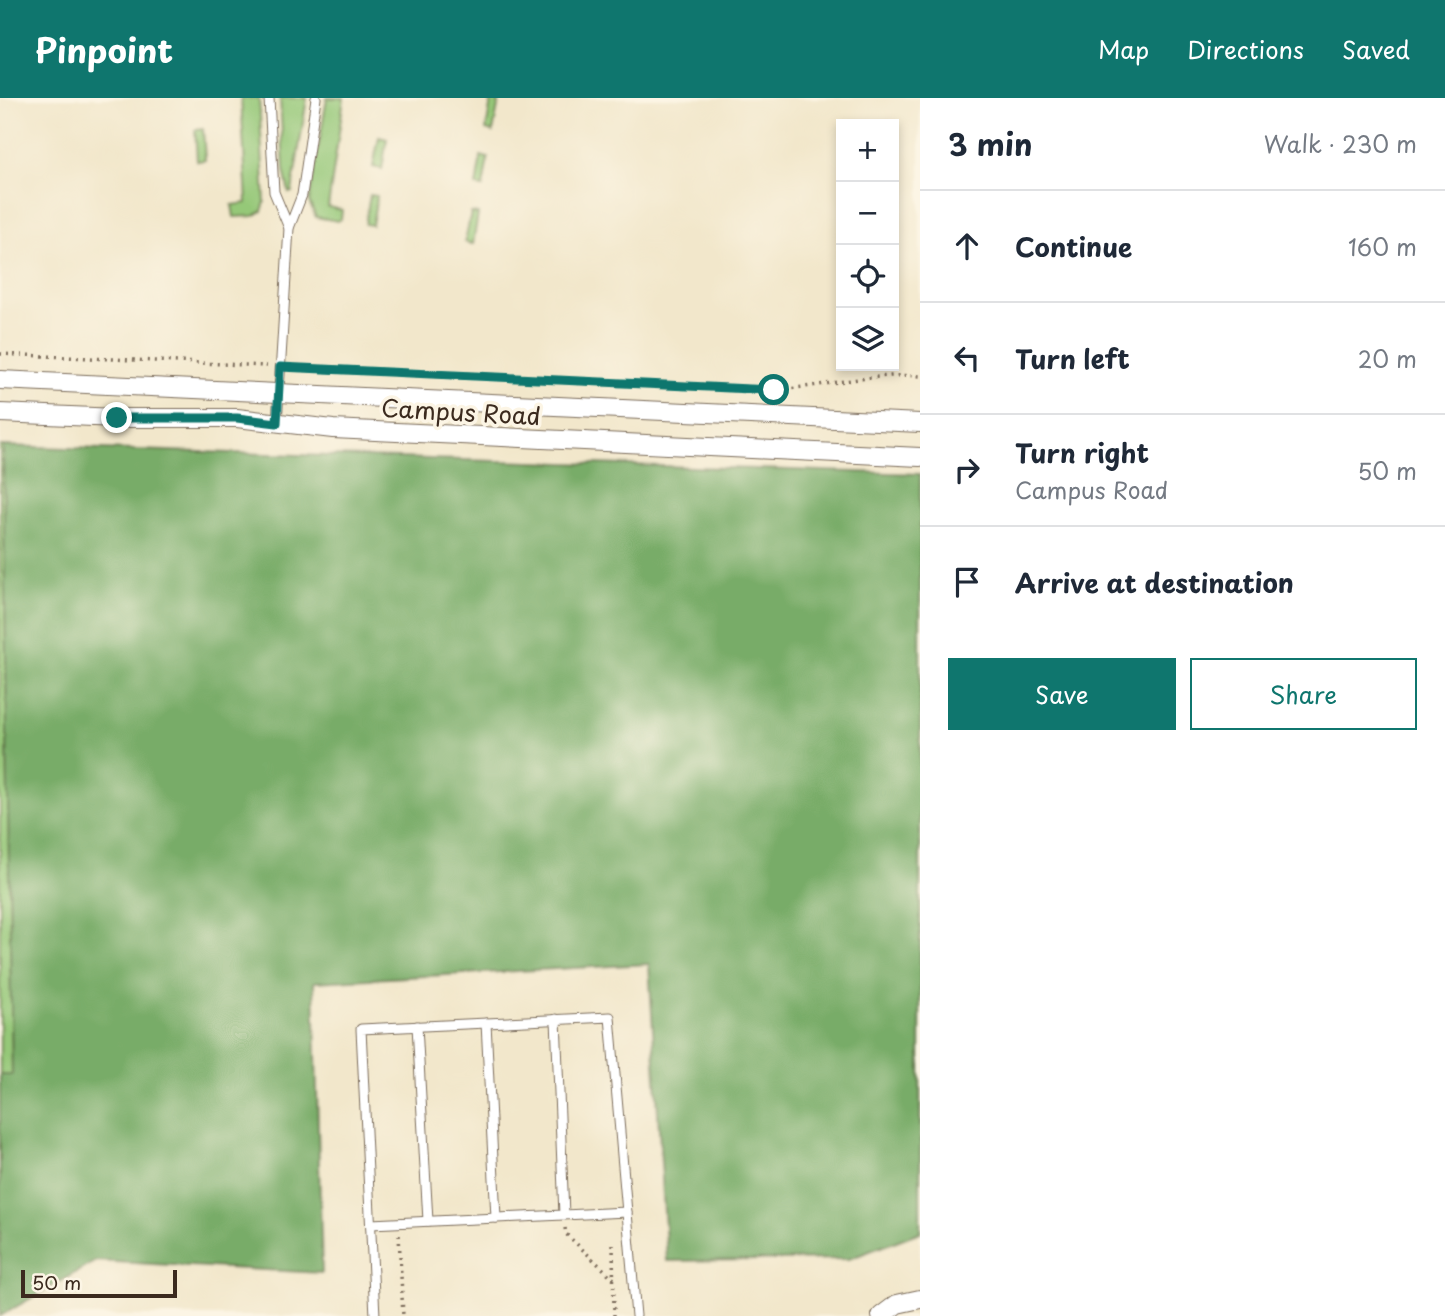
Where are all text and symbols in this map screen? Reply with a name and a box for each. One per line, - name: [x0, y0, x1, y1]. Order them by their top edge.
- text: Pinpoint: [35, 24, 173, 74]
- text: Map: [1098, 31, 1149, 67]
- text: Directions: [1187, 31, 1304, 67]
- text: Saved: [1342, 31, 1410, 67]
- map controls: [836, 119, 899, 371]
- button: +: [836, 119, 899, 182]
- text: 3 min: [948, 121, 1033, 166]
- text: Walk · 230 m: [1264, 126, 1417, 161]
- button: −: [836, 182, 899, 245]
- icon: ahead: [948, 227, 986, 265]
- text: Continue: [1015, 227, 1132, 266]
- text: 160 m: [1348, 229, 1417, 264]
- button: locate: [836, 245, 899, 308]
- button: layers: [836, 308, 899, 371]
- icon: left: [948, 339, 986, 377]
- text: Turn left: [1015, 339, 1130, 378]
- text: 20 m: [1358, 341, 1417, 376]
- route start: [758, 374, 789, 405]
- street label: Campus Road: [380, 389, 542, 433]
- route end: [101, 402, 132, 433]
- text: Turn right: [1015, 433, 1149, 472]
- icon: right: [948, 451, 986, 489]
- text: 50 m: [1357, 453, 1417, 488]
- text: Campus Road: [1015, 472, 1168, 507]
- icon: arrive: [948, 563, 986, 601]
- text: Arrive at destination: [1015, 563, 1294, 602]
- button: Save: [948, 658, 1176, 730]
- button: Share: [1190, 658, 1417, 730]
- scale bar: [21, 1267, 177, 1299]
- text: 50 m: [32, 1268, 81, 1296]

